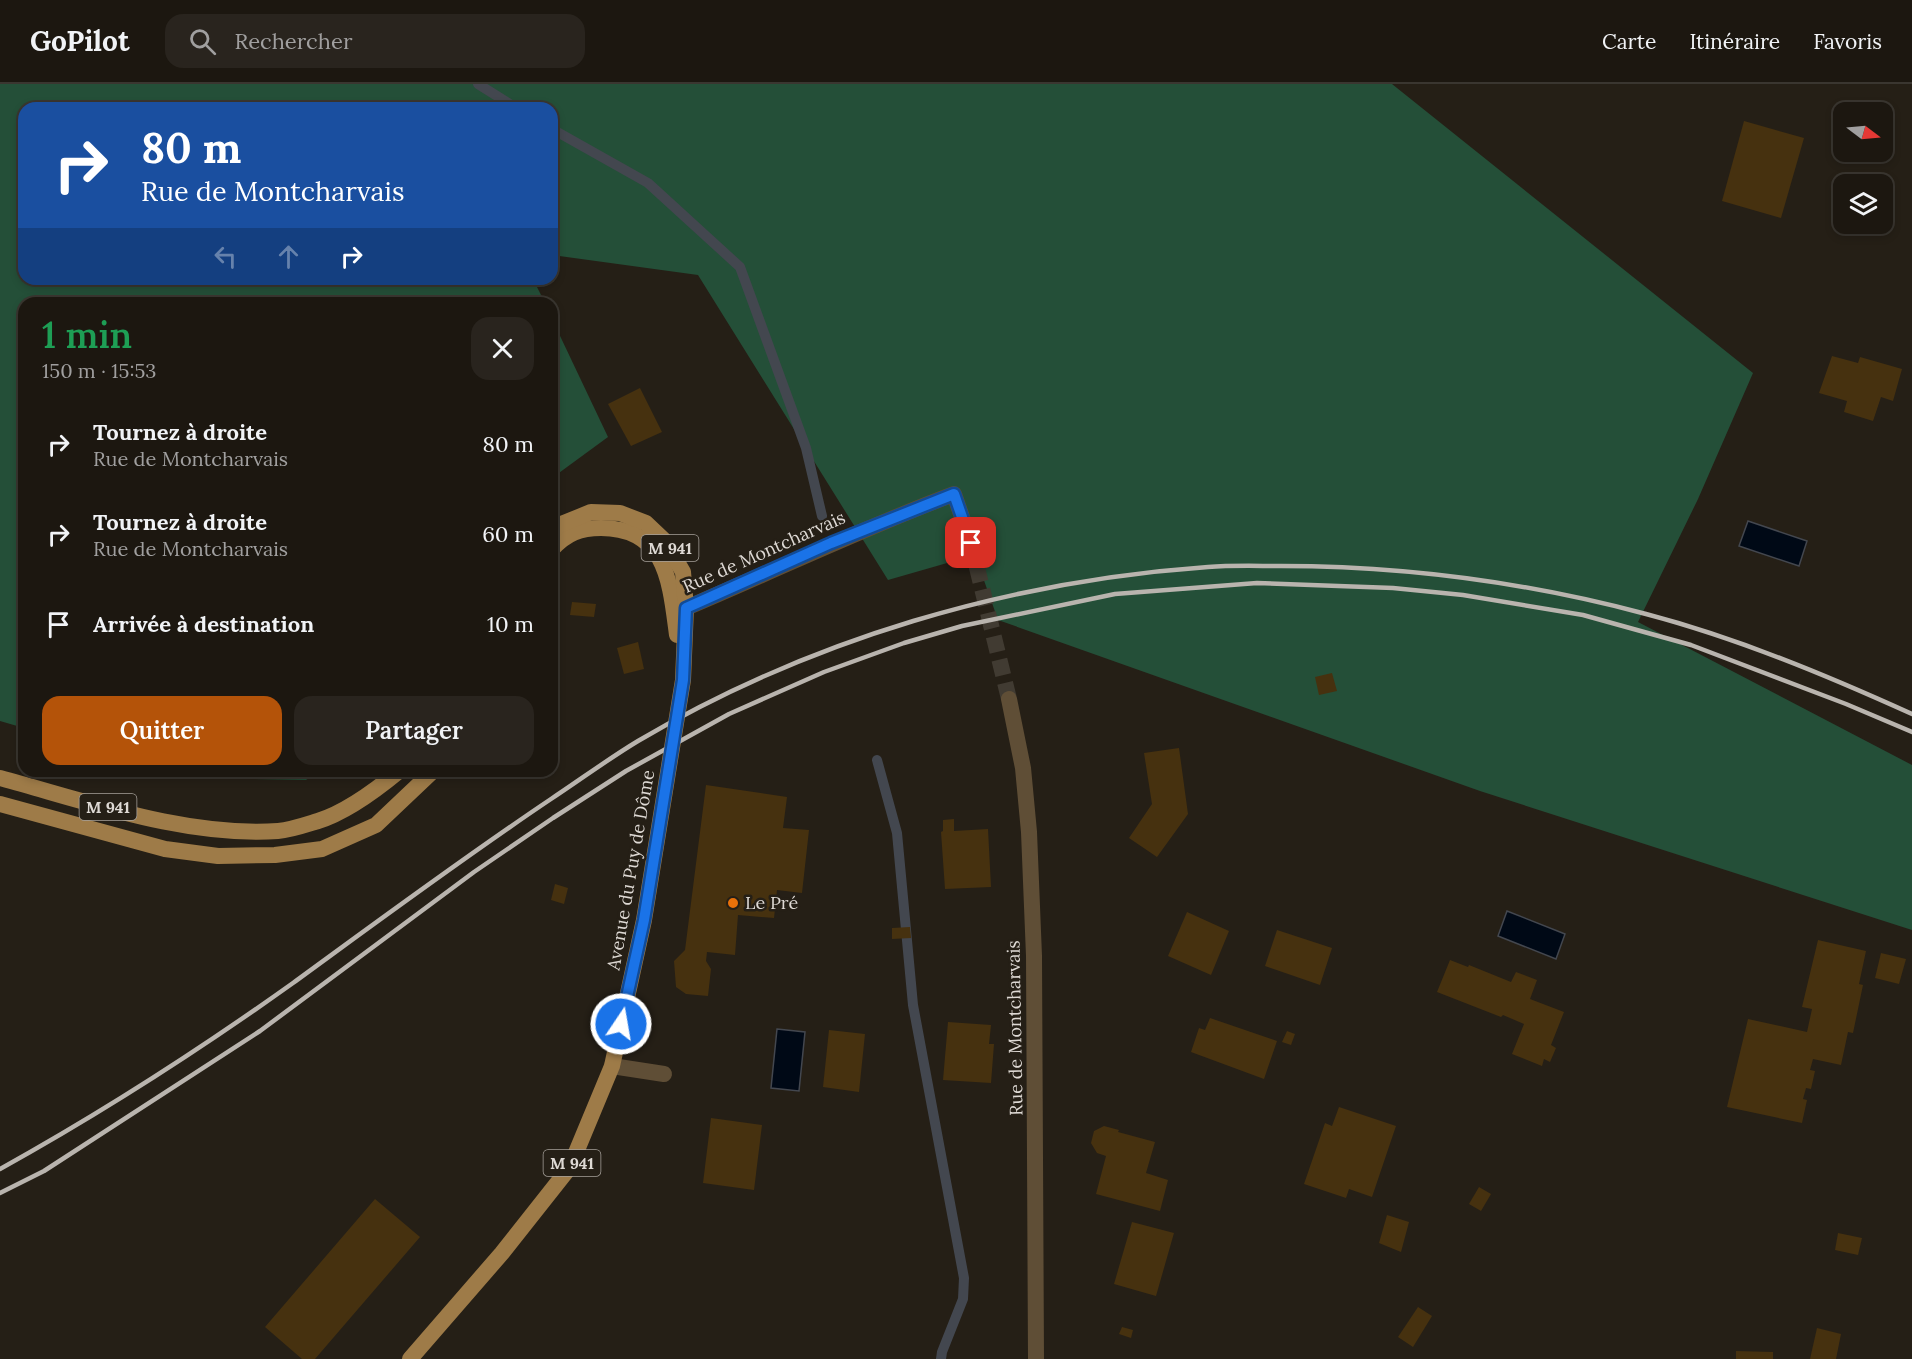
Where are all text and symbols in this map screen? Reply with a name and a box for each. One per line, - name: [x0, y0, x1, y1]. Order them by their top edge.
- search box: [165, 14, 585, 68]
- text: GoPilot: [30, 23, 129, 59]
- icon: search: [186, 25, 219, 58]
- text: Rechercher: [234, 27, 352, 55]
- text: Carte: [1602, 28, 1656, 55]
- text: Itinéraire: [1689, 28, 1780, 55]
- text: Favoris: [1813, 28, 1882, 55]
- north arrow: [1833, 102, 1893, 162]
- map controls: [1833, 102, 1893, 234]
- text: 80 m: [141, 121, 241, 175]
- icon: right: [42, 126, 120, 204]
- text: Rue de Montcharvais: [141, 174, 404, 208]
- button: layers: [1833, 174, 1893, 234]
- icon: left: [209, 240, 242, 273]
- icon: ahead: [272, 240, 305, 273]
- icon: right: [335, 240, 368, 273]
- text: 1 min: [42, 312, 132, 358]
- button: close: [471, 317, 534, 380]
- text: 150 m · 15:53: [42, 358, 156, 383]
- text: Tournez à droite: [93, 418, 267, 446]
- icon: right: [42, 428, 75, 461]
- text: 80 m: [483, 430, 534, 458]
- text: Rue de Montcharvais: [93, 446, 288, 471]
- street label: Rue de Montcharvais: [679, 505, 849, 598]
- text: Tournez à droite: [93, 508, 267, 536]
- pin: [945, 517, 996, 568]
- icon: right: [42, 518, 75, 551]
- text: 60 m: [482, 520, 534, 548]
- icon: arrive: [954, 526, 987, 559]
- road number: M 941: [642, 535, 698, 561]
- text: Rue de Montcharvais: [93, 536, 288, 561]
- icon: arrive: [42, 608, 75, 641]
- text: Arrivée à destination: [93, 610, 314, 638]
- text: 10 m: [487, 610, 534, 638]
- button: Quitter: [42, 696, 282, 765]
- button: Partager: [294, 696, 534, 765]
- street label: Avenue du Puy de Dôme: [601, 768, 659, 973]
- road number: M 941: [80, 794, 136, 820]
- place label: Le Pré: [745, 891, 798, 914]
- marker: Le Pré: [726, 896, 740, 910]
- street label: Rue de Montcharvais: [1001, 940, 1028, 1116]
- position arrow: [589, 992, 653, 1056]
- road number: M 941: [544, 1150, 600, 1176]

